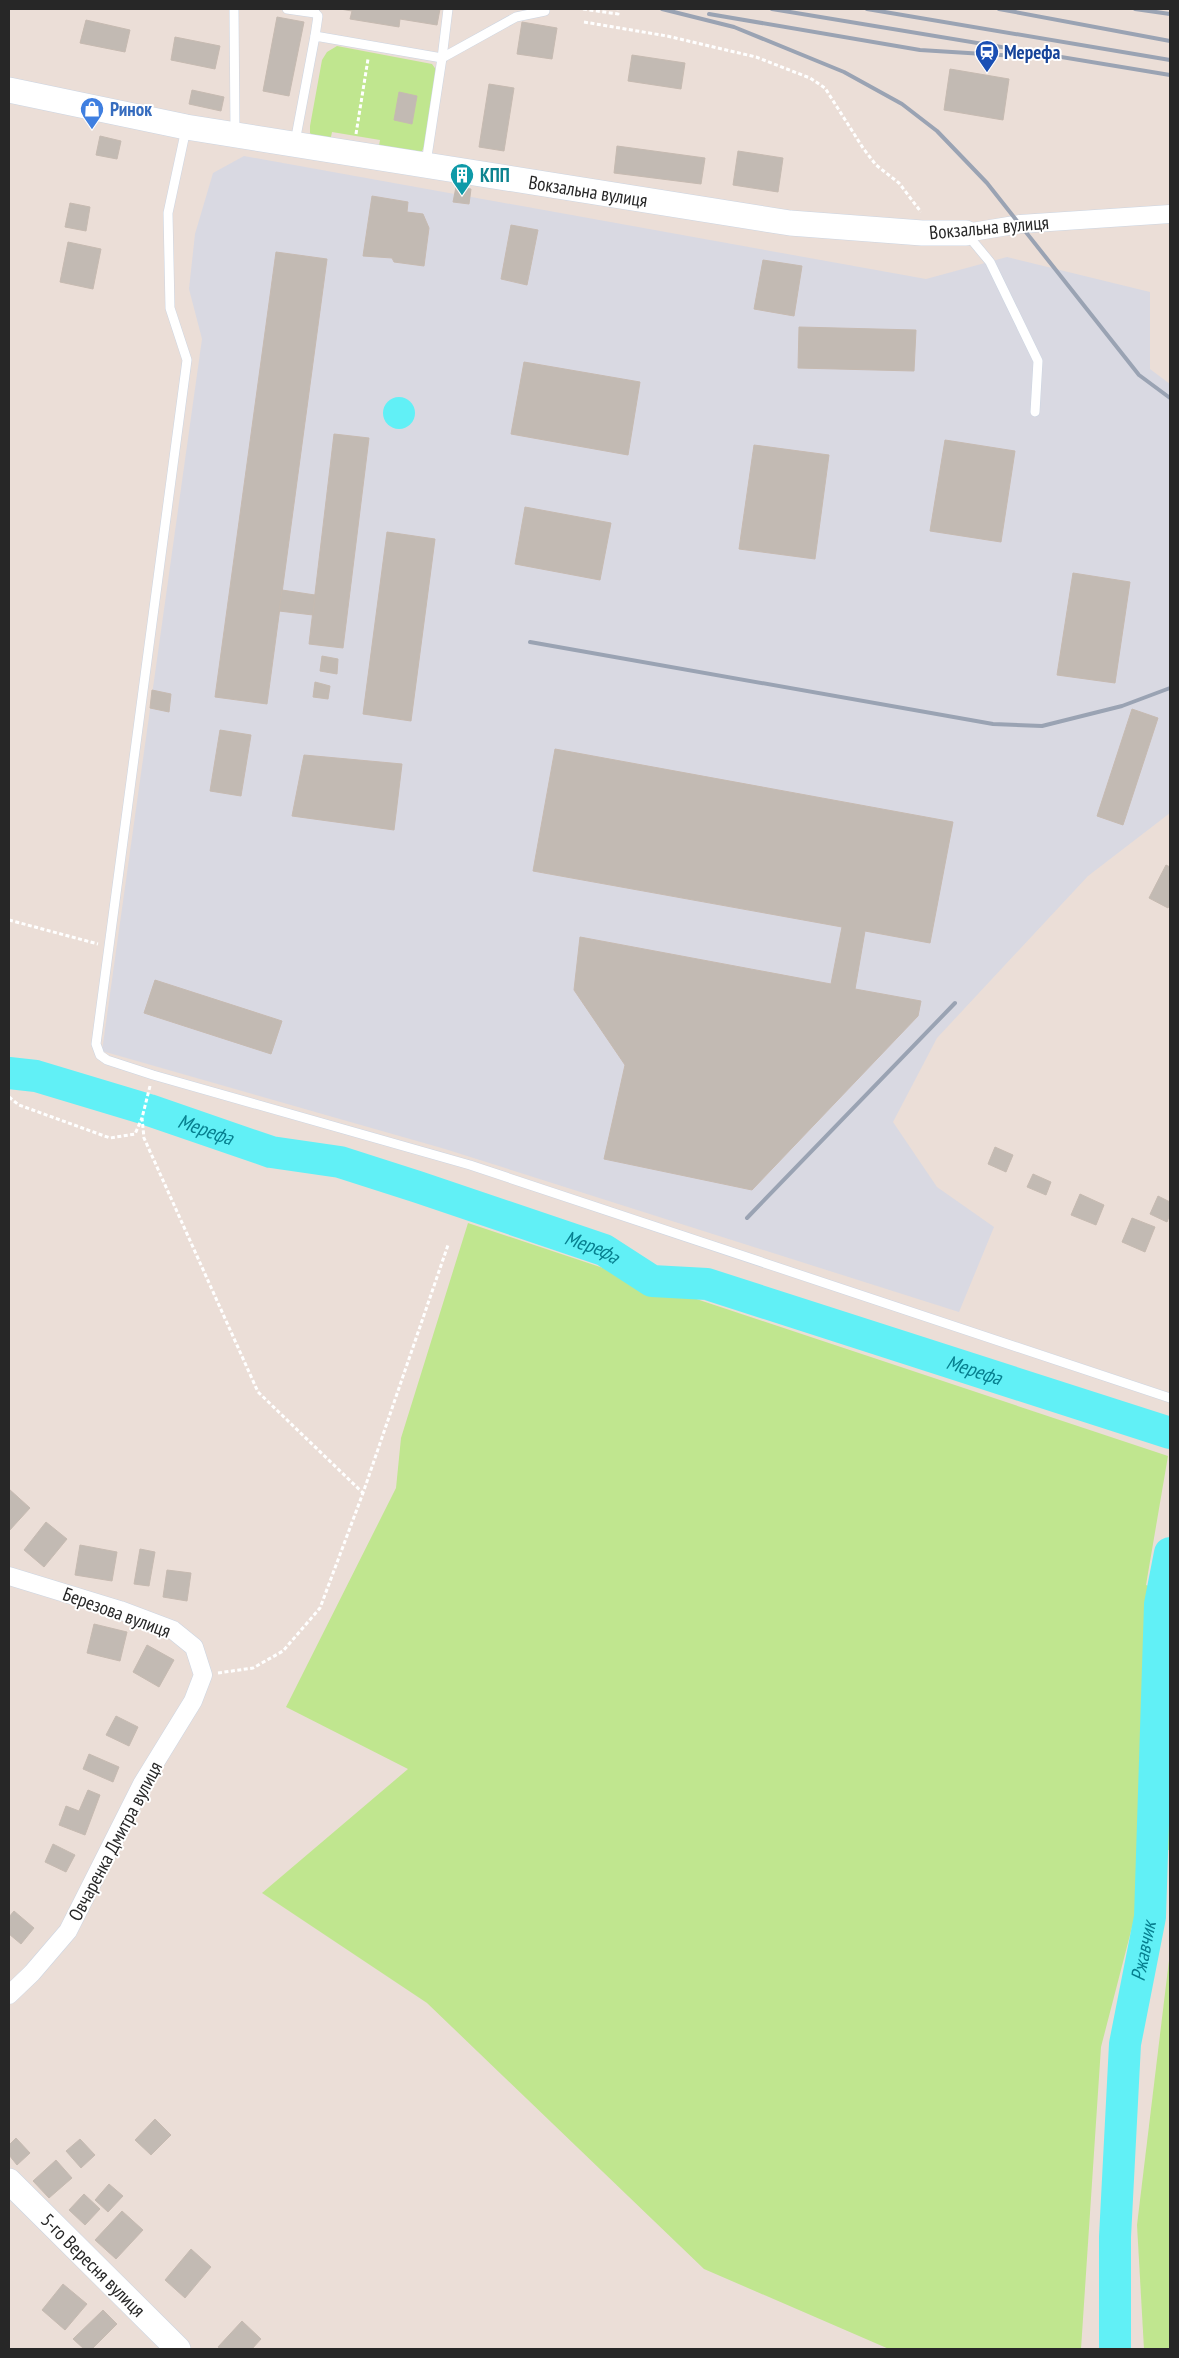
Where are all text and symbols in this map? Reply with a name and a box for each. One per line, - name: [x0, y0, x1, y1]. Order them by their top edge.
- station icon: Мерефа: [974, 39, 1000, 73]
- place label: Мерефа: [1004, 40, 1060, 64]
- shop icon: Ринок: [79, 96, 105, 130]
- place label: Ринок: [110, 97, 152, 121]
- building icon: КПП: [449, 162, 475, 196]
- place label: КПП: [480, 163, 510, 187]
- street label: Вокзальна вулиця: [527, 170, 649, 212]
- street label: Вокзальна вулиця: [928, 210, 1050, 244]
- water label: Мерефа: [174, 1108, 238, 1151]
- water label: Мерефа: [561, 1225, 626, 1270]
- water label: Мерефа: [943, 1349, 1006, 1391]
- street label: Березова вулиця: [60, 1581, 174, 1643]
- street label: Овчаренка Дмитра вулиця: [63, 1757, 167, 1925]
- water label: Ржавчик: [1125, 1917, 1162, 1983]
- street label: 5-го Вересня вулиця: [36, 2208, 151, 2322]

